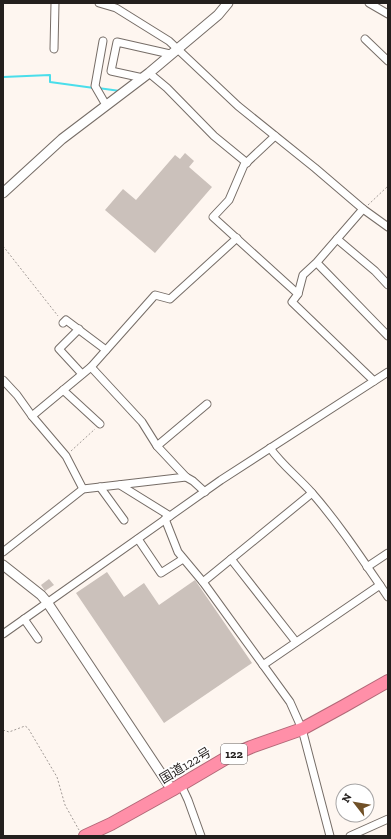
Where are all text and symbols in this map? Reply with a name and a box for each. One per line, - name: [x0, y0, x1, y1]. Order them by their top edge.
- street label: 国道122号: [157, 744, 214, 787]
- road number: 122: [221, 744, 247, 764]
- north arrow: [335, 783, 375, 823]
- text: N: [339, 791, 355, 805]

